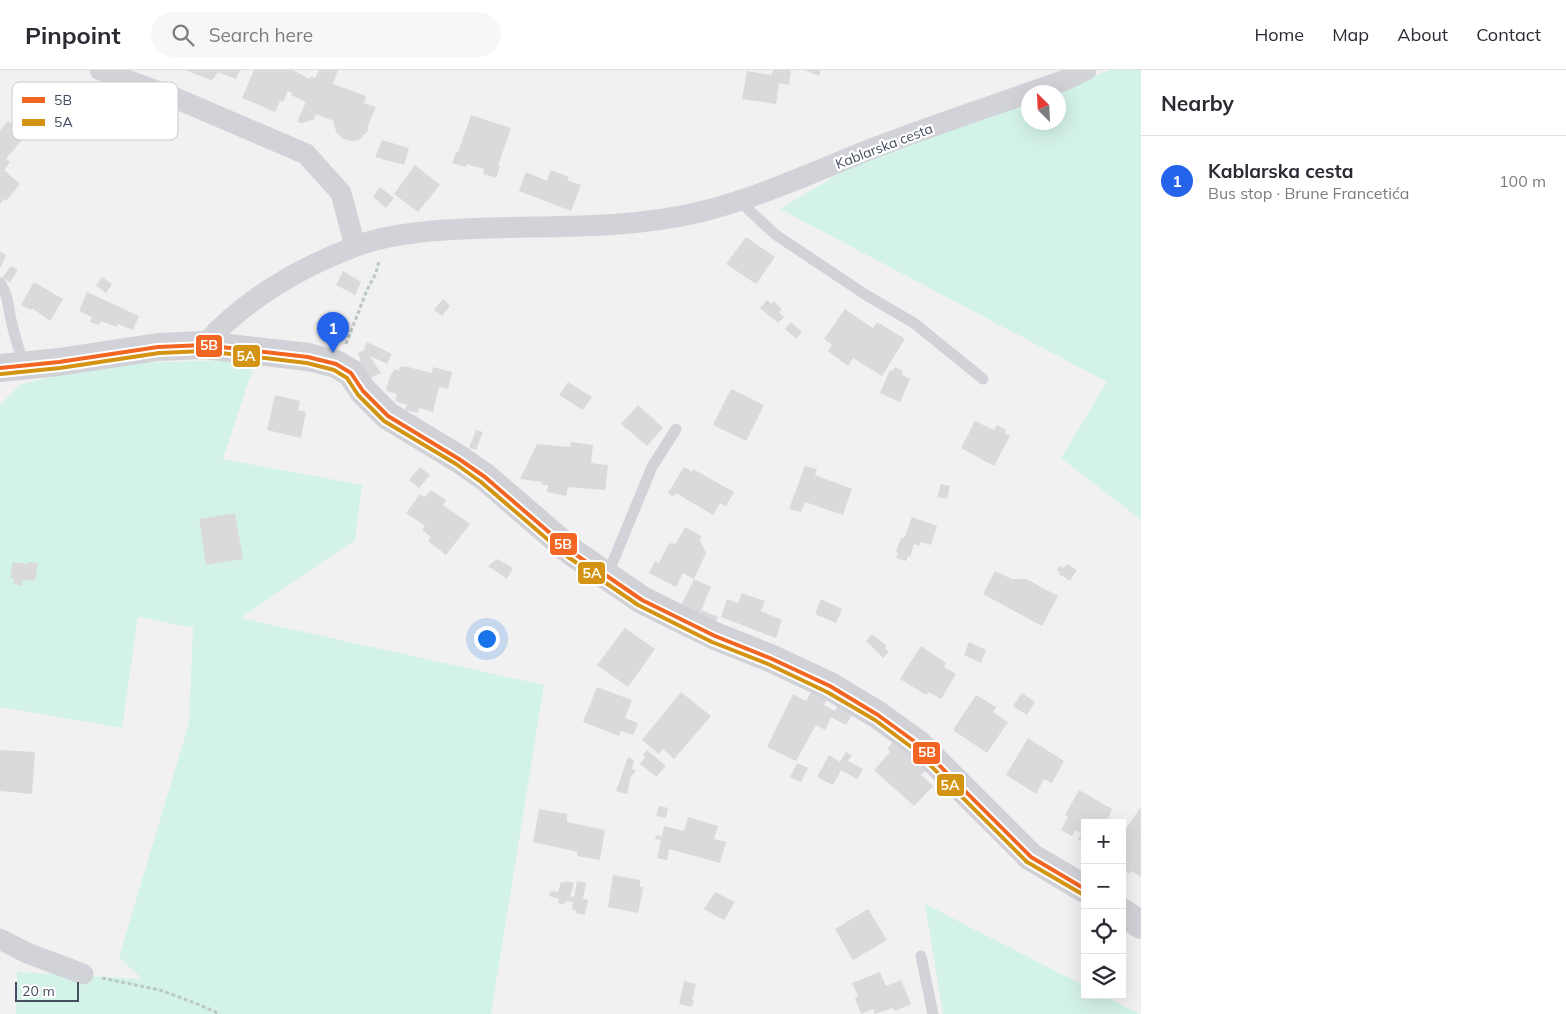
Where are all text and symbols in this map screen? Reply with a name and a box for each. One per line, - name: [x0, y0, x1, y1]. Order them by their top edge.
- search box: [151, 12, 501, 57]
- text: Pinpoint: [25, 20, 121, 50]
- icon: search: [169, 21, 197, 49]
- text: Search here: [209, 23, 313, 47]
- text: Home: [1254, 23, 1304, 46]
- text: Map: [1332, 23, 1369, 46]
- text: About: [1397, 23, 1448, 46]
- text: Contact: [1476, 23, 1541, 46]
- legend: [12, 82, 178, 140]
- north arrow: [1021, 85, 1066, 130]
- text: Nearby: [1161, 90, 1234, 116]
- text: 5B: [54, 91, 72, 109]
- text: 5A: [54, 113, 73, 131]
- street label: Kablarska cesta: [833, 119, 935, 173]
- text: Kablarska cesta: [1208, 159, 1353, 183]
- text: 1: [1172, 171, 1182, 191]
- text: 100 m: [1499, 171, 1546, 191]
- text: Bus stop · Brune Francetića: [1208, 183, 1409, 203]
- pin: 1: [317, 312, 349, 353]
- line badge: 5B: [195, 334, 223, 358]
- text: 5B: [200, 336, 218, 354]
- line badge: 5A: [232, 344, 261, 368]
- text: 5A: [237, 347, 256, 365]
- line badge: 5B: [549, 532, 578, 556]
- text: 5B: [554, 535, 572, 553]
- line badge: 5A: [577, 561, 606, 585]
- text: 5A: [583, 564, 602, 582]
- your location: [474, 626, 500, 652]
- line badge: 5B: [912, 741, 941, 765]
- text: 5B: [918, 743, 936, 761]
- line badge: 5A: [936, 773, 965, 797]
- text: 5A: [941, 776, 960, 794]
- map controls: [1081, 819, 1126, 999]
- button: +: [1081, 819, 1126, 864]
- button: −: [1081, 864, 1126, 909]
- button: locate: [1081, 909, 1126, 954]
- button: layers: [1081, 954, 1126, 999]
- scale bar: [15, 979, 79, 1002]
- text: 20 m: [22, 982, 55, 1000]

